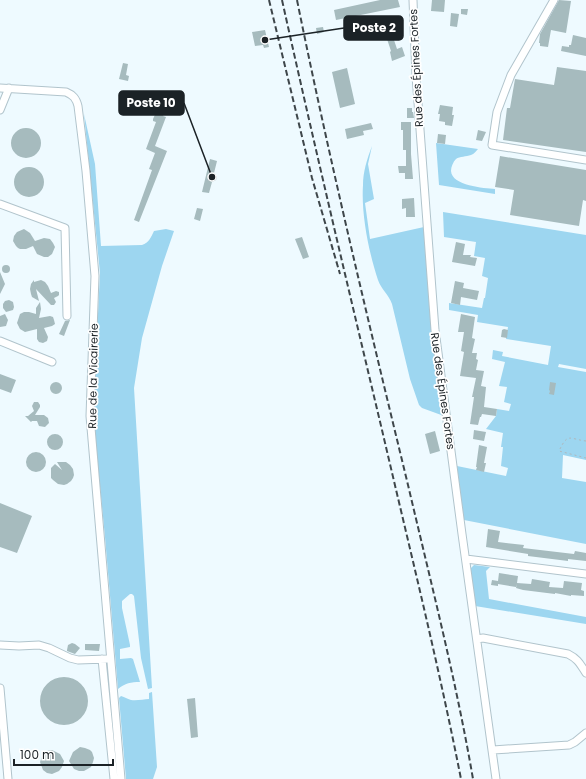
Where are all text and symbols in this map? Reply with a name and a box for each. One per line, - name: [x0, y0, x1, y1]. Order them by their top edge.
- street label: Rue des Épines Fortes: [405, 8, 427, 127]
- callout: Poste 2: [344, 16, 403, 40]
- text: Poste 2: [352, 19, 396, 36]
- callout: Poste 10: [119, 91, 184, 115]
- text: Poste 10: [127, 94, 176, 111]
- street label: Rue de la Vicairerie: [84, 323, 102, 429]
- street label: Rue des Épines Fortes: [427, 331, 459, 451]
- scale bar: [14, 741, 113, 767]
- text: 100 m: [20, 746, 54, 763]

